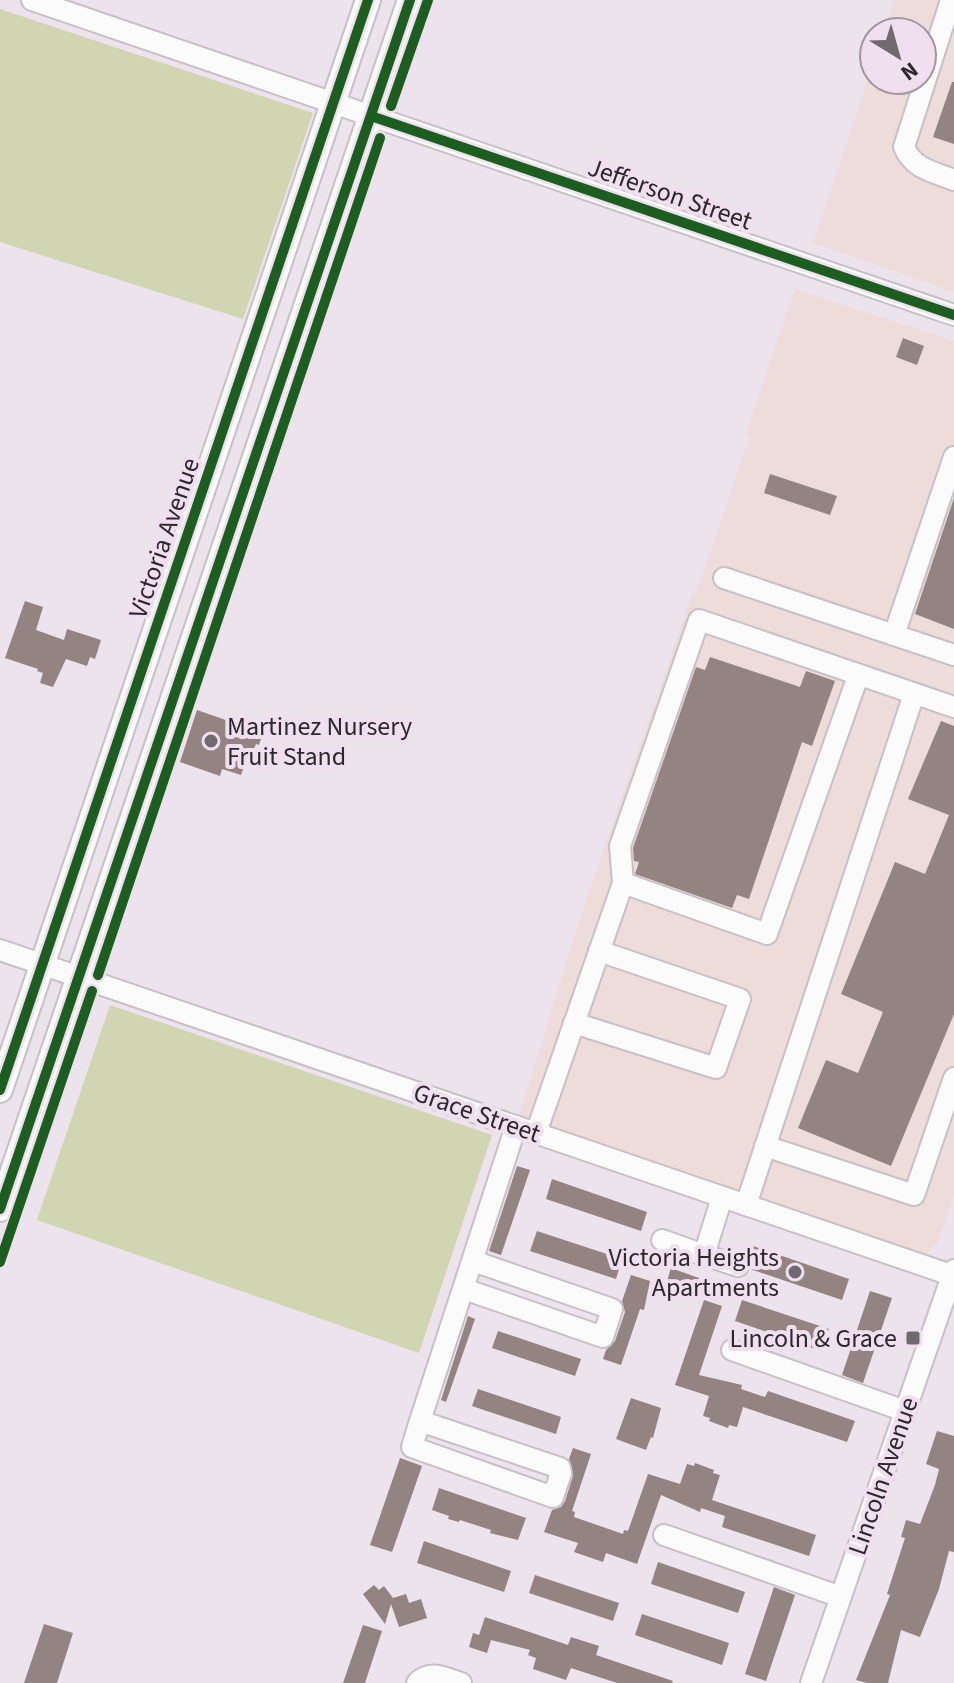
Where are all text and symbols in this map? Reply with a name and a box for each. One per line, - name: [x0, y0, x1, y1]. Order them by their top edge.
- north arrow: [858, 16, 938, 96]
- text: N: [894, 54, 925, 88]
- street label: Jefferson Street: [583, 149, 757, 239]
- street label: Victoria Avenue: [119, 453, 209, 623]
- place label: Martinez Nursery Fruit Stand: [227, 708, 412, 775]
- marker: Martinez Nursery Fruit Stand: [202, 732, 220, 750]
- street label: Grace Street: [409, 1074, 546, 1152]
- place label: Victoria Heights Apartments: [608, 1239, 779, 1306]
- marker: Victoria Heights Apartments: [786, 1263, 804, 1281]
- place label: Lincoln & Grace: [730, 1320, 897, 1357]
- marker: Lincoln & Grace: [904, 1329, 922, 1347]
- street label: Lincoln Avenue: [839, 1392, 927, 1560]

